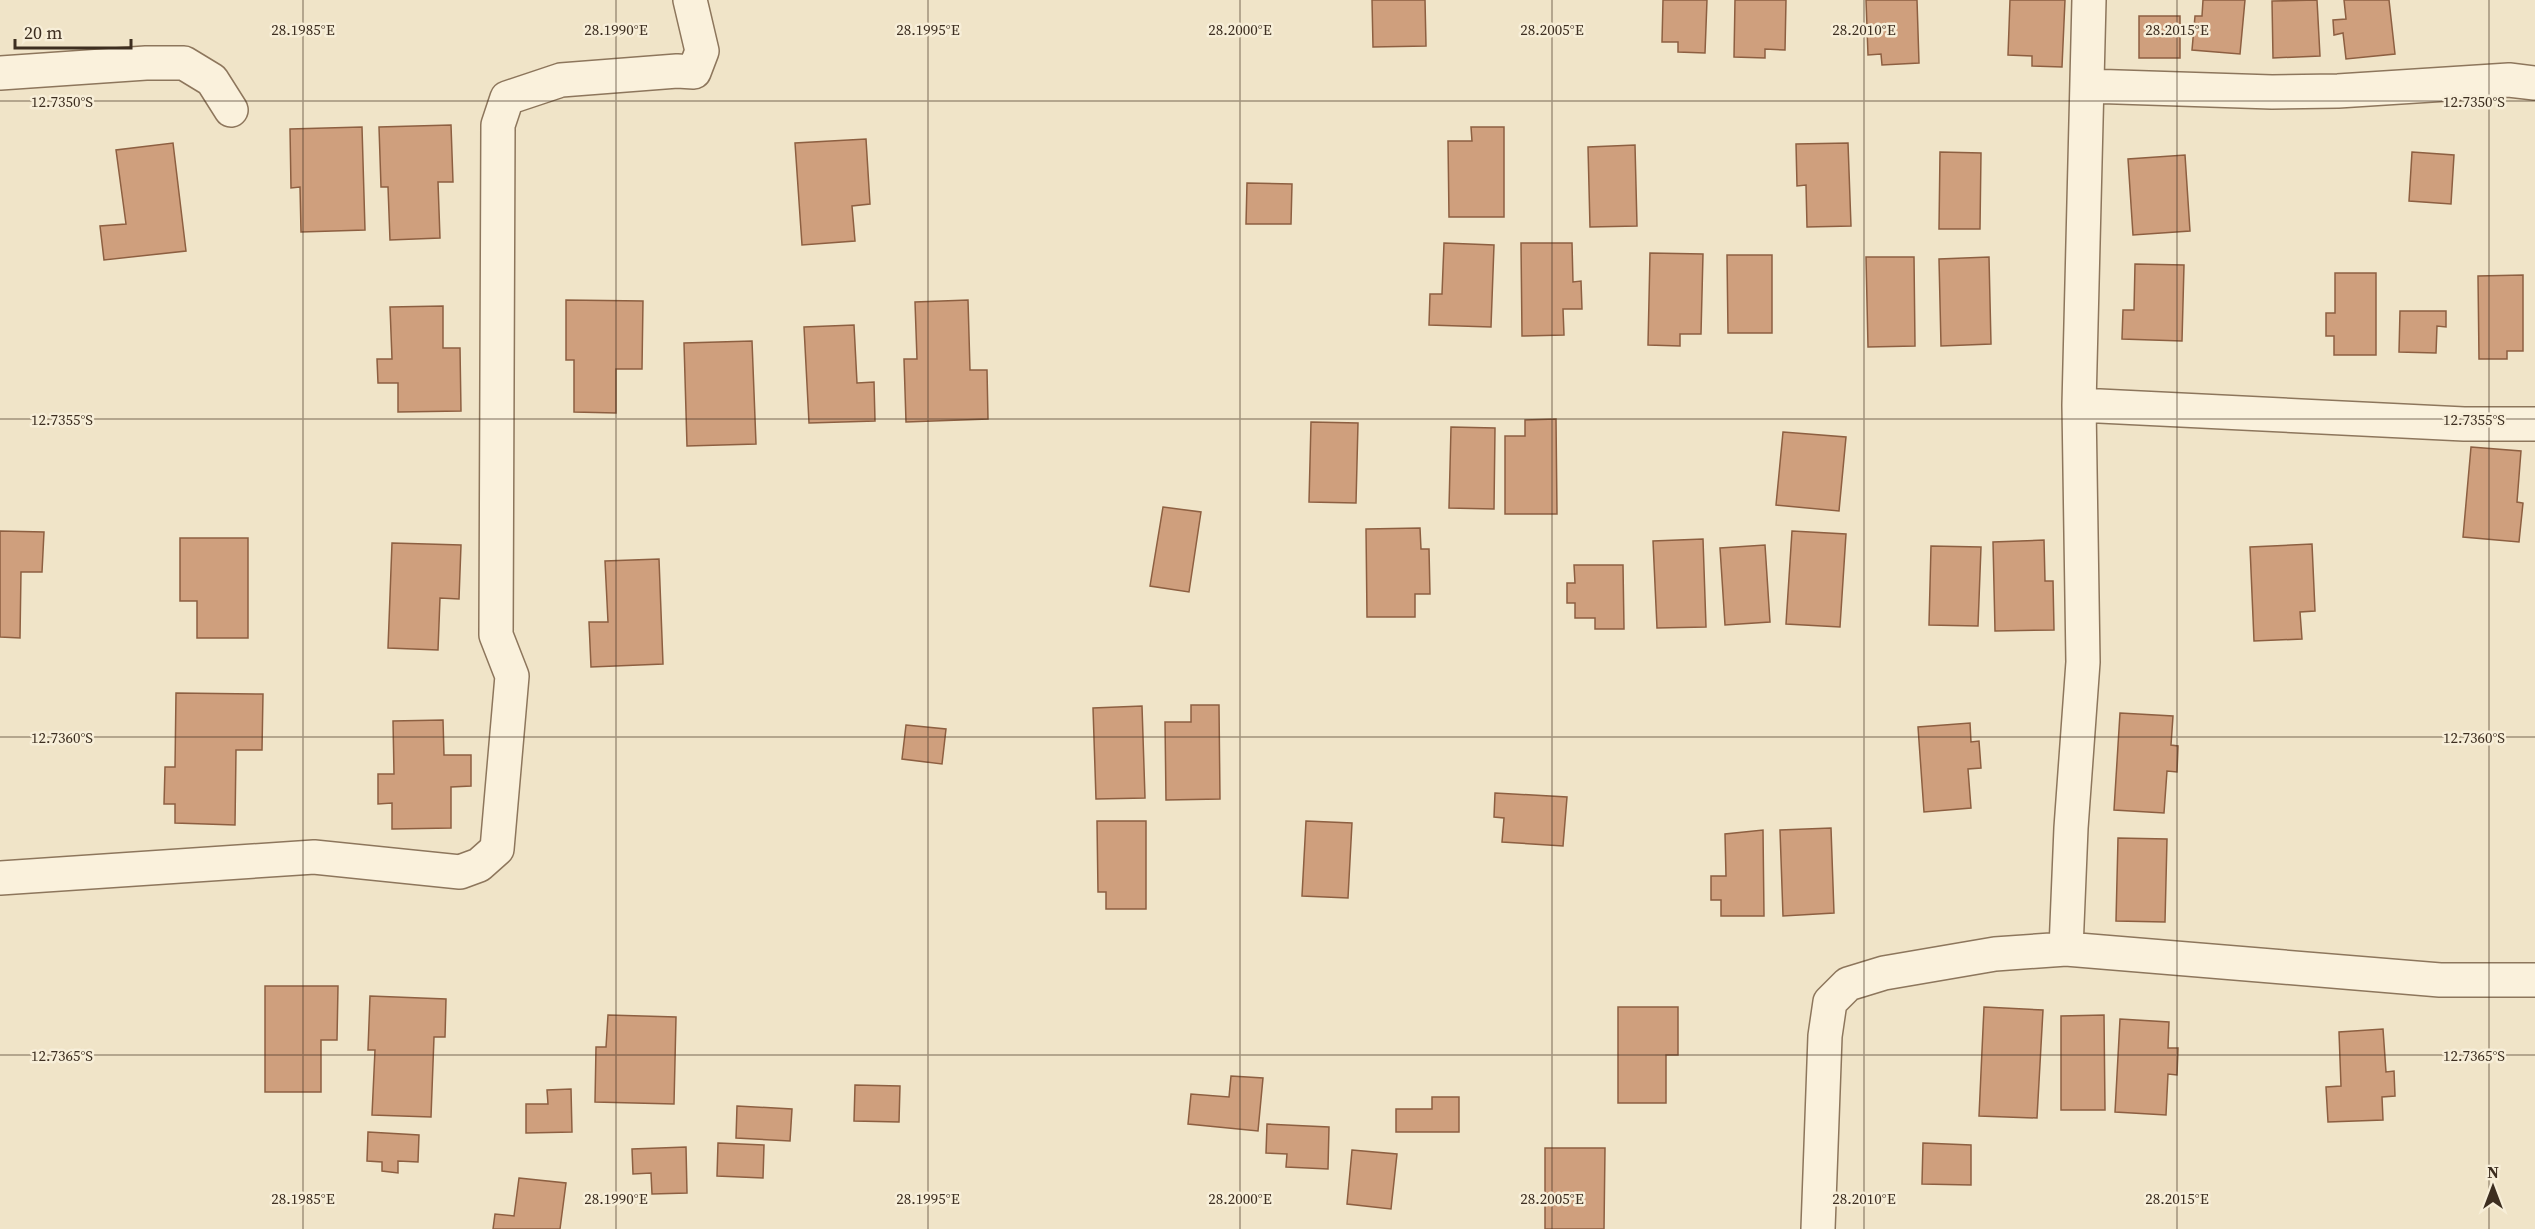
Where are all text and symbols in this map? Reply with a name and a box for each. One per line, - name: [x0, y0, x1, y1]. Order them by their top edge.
- scale bar: [15, 12, 130, 50]
- text: 28.1985°E: [271, 19, 335, 40]
- text: 28.1990°E: [584, 19, 648, 40]
- text: 28.1995°E: [896, 19, 960, 40]
- text: 28.2000°E: [1208, 19, 1272, 40]
- text: 28.2005°E: [1520, 19, 1584, 40]
- text: 28.2010°E: [1832, 19, 1896, 40]
- text: 28.2015°E: [2145, 19, 2209, 40]
- text: 20 m: [24, 20, 62, 45]
- text: 12.7350°S: [31, 91, 93, 112]
- text: 12.7350°S: [2443, 91, 2505, 112]
- text: 12.7355°S: [31, 409, 93, 430]
- text: 12.7355°S: [2443, 409, 2505, 430]
- text: 12.7360°S: [31, 727, 93, 748]
- text: 12.7360°S: [2443, 727, 2505, 748]
- text: 12.7365°S: [31, 1045, 93, 1066]
- text: 12.7365°S: [2443, 1045, 2505, 1066]
- north arrow: [2463, 1157, 2523, 1217]
- text: N: [2487, 1161, 2499, 1183]
- text: 28.1985°E: [271, 1188, 335, 1209]
- text: 28.1990°E: [584, 1188, 648, 1209]
- text: 28.1995°E: [896, 1188, 960, 1209]
- text: 28.2000°E: [1208, 1188, 1272, 1209]
- text: 28.2005°E: [1520, 1188, 1584, 1209]
- text: 28.2010°E: [1832, 1188, 1896, 1209]
- text: 28.2015°E: [2145, 1188, 2209, 1209]

